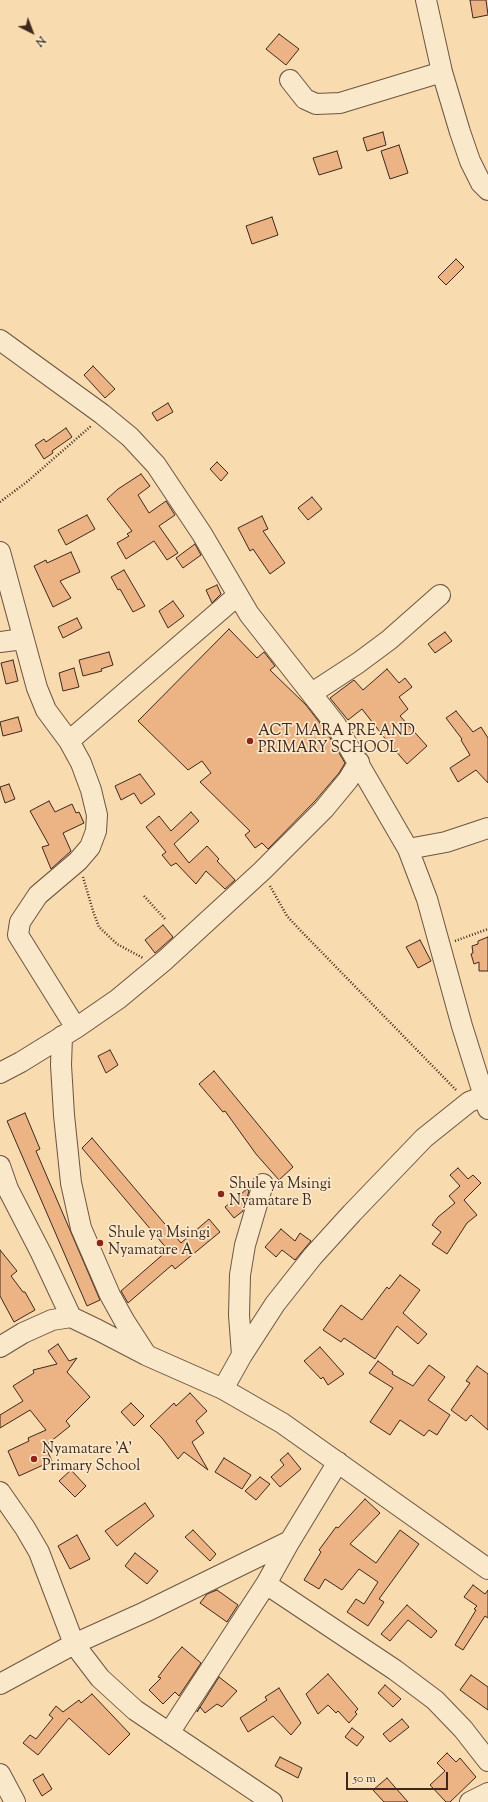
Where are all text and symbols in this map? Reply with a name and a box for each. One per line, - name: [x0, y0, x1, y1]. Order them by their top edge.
- north arrow: [12, 12, 52, 52]
- text: N: [31, 32, 49, 50]
- place label: ACT MARA PRE AND PRIMARY SCHOOL: [258, 723, 415, 758]
- marker: ACT MARA PRE AND PRIMARY SCHOOL: [245, 736, 255, 746]
- place label: Shule ya Msingi Nyamatare B: [229, 1176, 331, 1211]
- marker: Shule ya Msingi Nyamatare B: [216, 1189, 226, 1199]
- place label: Shule ya Msingi Nyamatare A: [108, 1225, 210, 1260]
- marker: Shule ya Msingi Nyamatare A: [95, 1238, 105, 1248]
- place label: Nyamatare 'A' Primary School: [42, 1441, 140, 1476]
- marker: Nyamatare 'A' Primary School: [29, 1454, 39, 1464]
- scale bar: [348, 1764, 450, 1790]
- text: 50 m: [353, 1770, 376, 1788]

